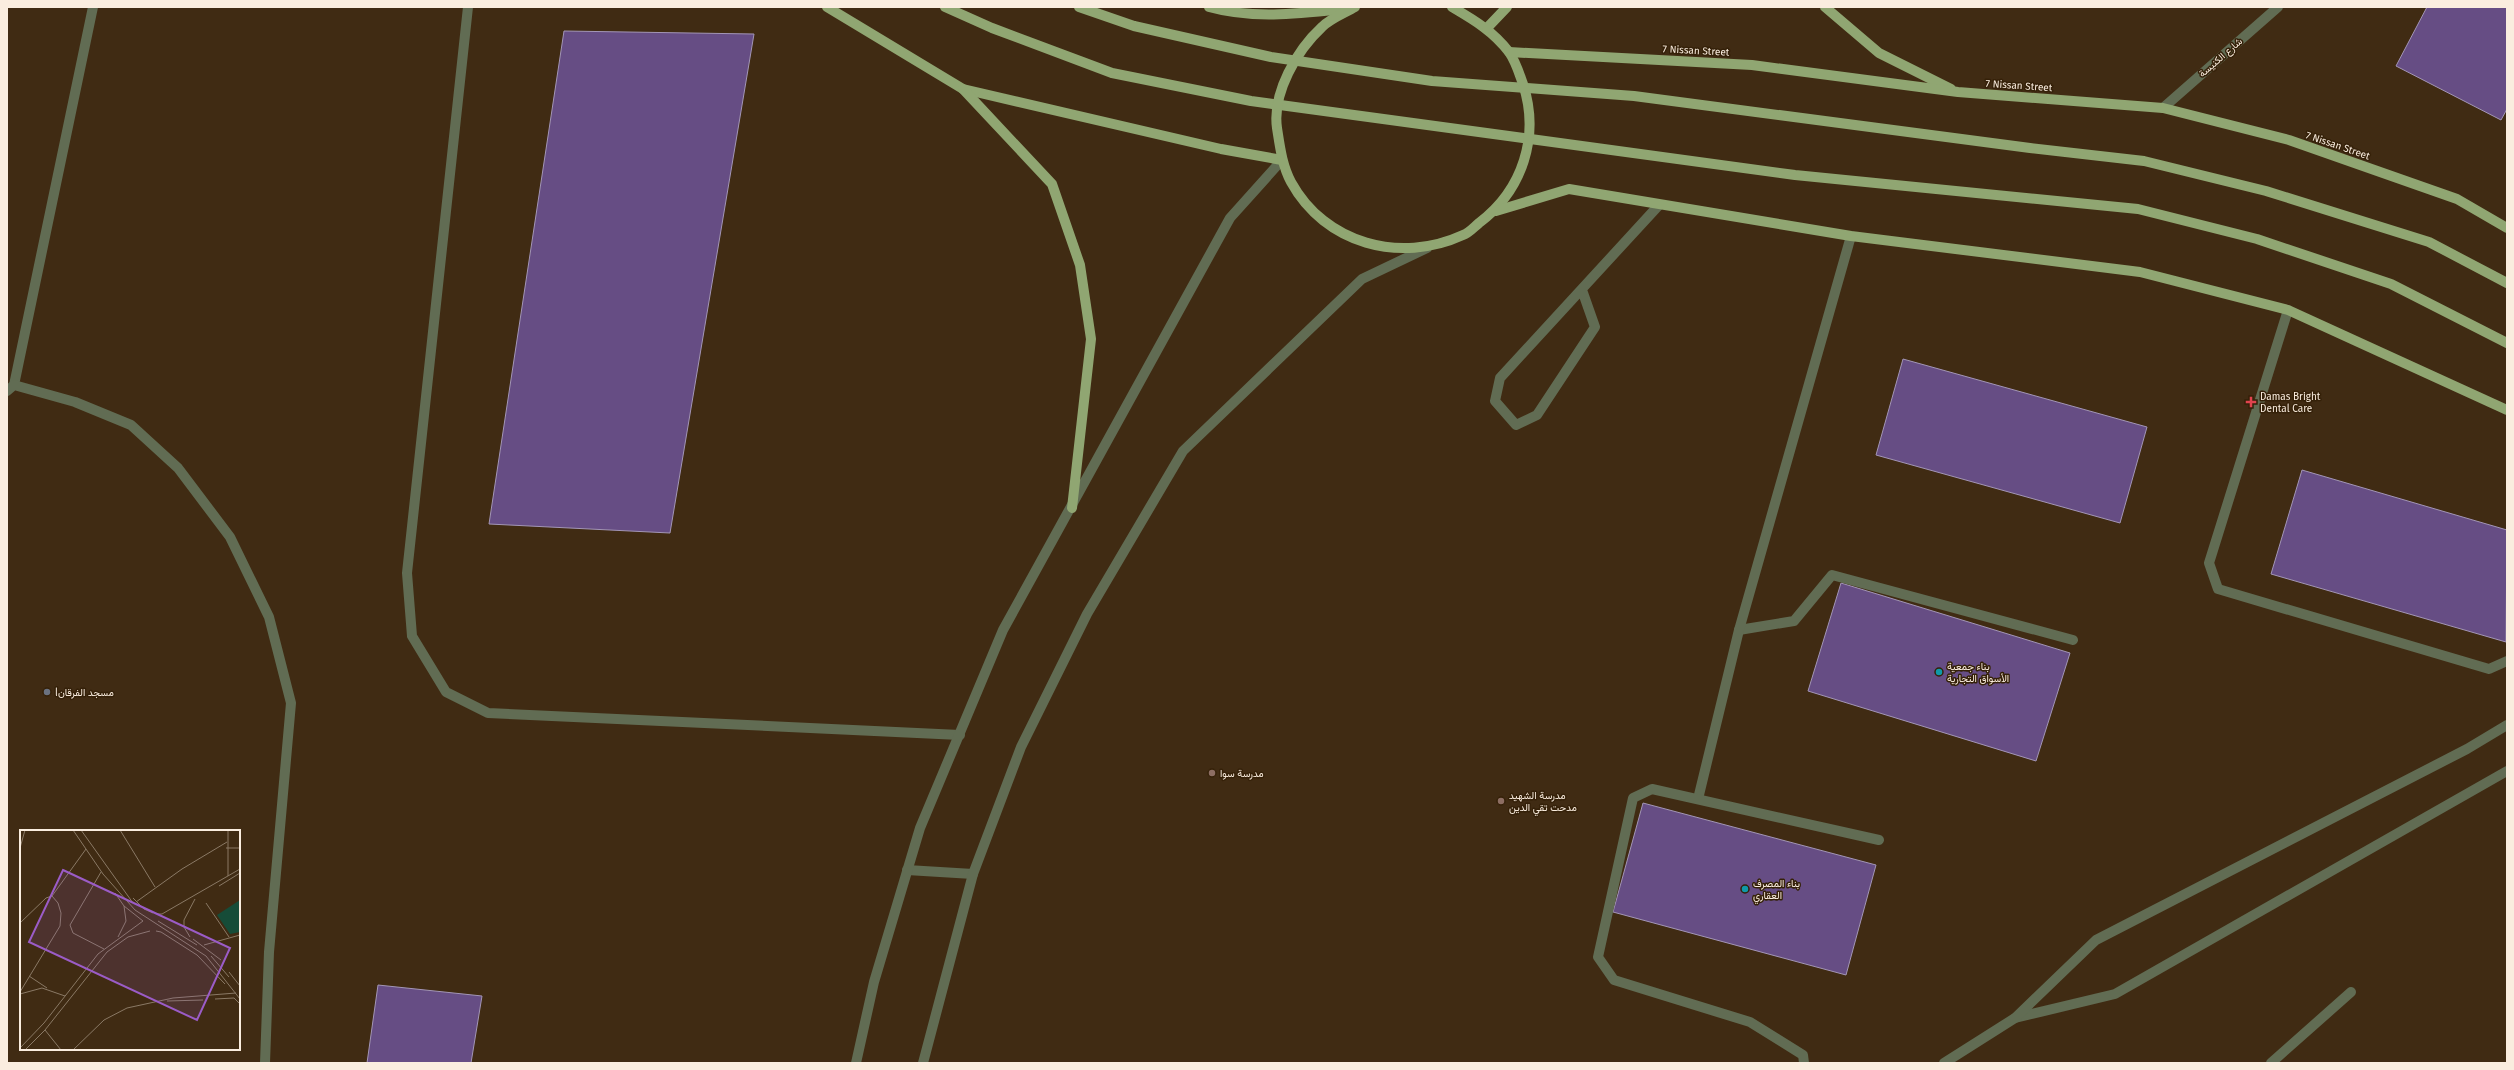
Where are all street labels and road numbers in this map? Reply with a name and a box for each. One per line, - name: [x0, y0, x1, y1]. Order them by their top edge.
- street label: شارع الكنيسة: [2196, 36, 2245, 80]
- street label: 7 Nissan Street: [1662, 43, 1730, 59]
- street label: 7 Nissan Street: [1985, 78, 2053, 94]
- street label: 7 Nissan Street: [2304, 129, 2372, 163]

